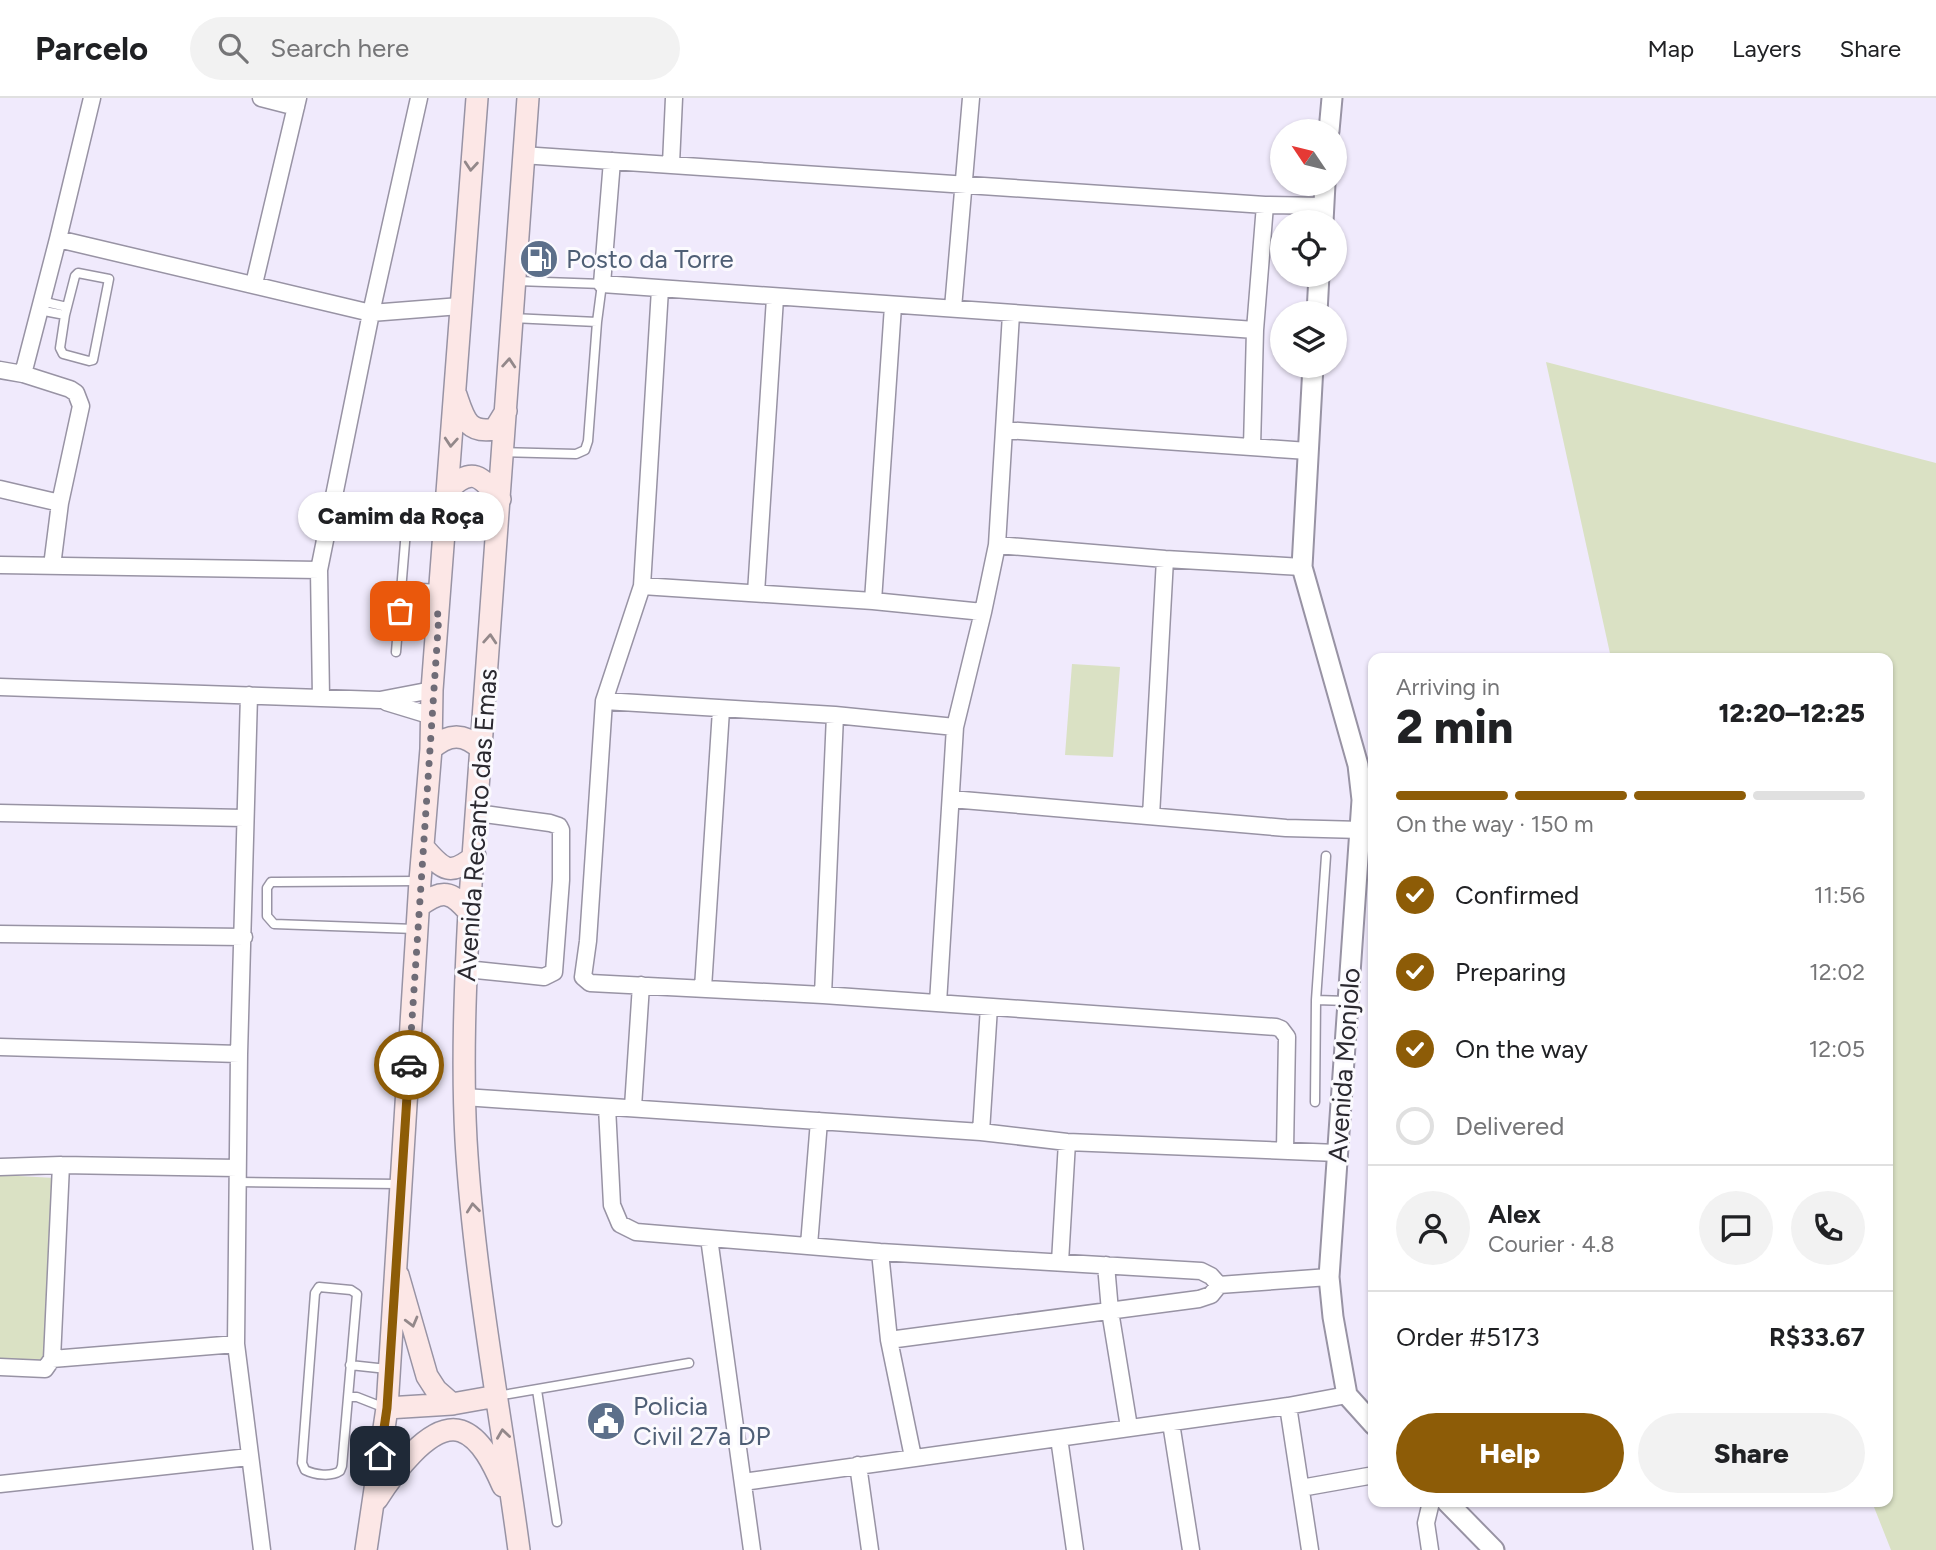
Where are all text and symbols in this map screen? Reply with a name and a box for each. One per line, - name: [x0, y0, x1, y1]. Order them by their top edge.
- search box: [190, 17, 680, 80]
- text: Parcelo: [35, 29, 148, 68]
- icon: search: [214, 29, 252, 67]
- text: Search here: [270, 32, 409, 64]
- text: Map: [1647, 34, 1694, 63]
- text: Layers: [1732, 34, 1801, 63]
- text: Share: [1839, 34, 1901, 63]
- north arrow: [1270, 119, 1348, 196]
- map controls: [1270, 119, 1347, 378]
- one-way arrow: [464, 161, 479, 172]
- button: locate: [1270, 210, 1347, 287]
- fuel station icon: Posto da Torre: [518, 238, 560, 280]
- place label: Posto da Torre: [566, 243, 734, 275]
- button: layers: [1270, 301, 1347, 378]
- one-way arrow: [501, 357, 516, 368]
- one-way arrow: [444, 437, 459, 448]
- callout: Camim da Roça: [297, 492, 503, 541]
- text: Camim da Roça: [318, 502, 484, 530]
- pin: [370, 581, 430, 641]
- icon: bag: [381, 592, 419, 630]
- one-way arrow: [482, 633, 497, 644]
- street label: Avenida Recanto das Emas: [450, 667, 504, 983]
- text: Arriving in: [1396, 673, 1500, 701]
- text: 12:20–12:25: [1718, 697, 1865, 729]
- text: 2 min: [1396, 699, 1513, 755]
- text: On the way · 150 m: [1396, 810, 1593, 838]
- icon: check: [1396, 876, 1434, 914]
- text: Confirmed: [1455, 879, 1579, 911]
- text: 11:56: [1814, 881, 1865, 909]
- icon: check: [1396, 953, 1434, 991]
- text: Preparing: [1455, 956, 1566, 988]
- text: 12:02: [1809, 958, 1865, 986]
- street label: Avenida Monjolo: [1321, 967, 1367, 1163]
- courier: [374, 1030, 444, 1100]
- icon: check: [1396, 1030, 1434, 1068]
- text: On the way: [1455, 1033, 1588, 1065]
- text: 12:05: [1809, 1035, 1865, 1063]
- icon: car: [390, 1046, 428, 1084]
- text: Delivered: [1455, 1110, 1564, 1142]
- button: person: [1396, 1191, 1470, 1265]
- button: chat: [1699, 1191, 1773, 1265]
- button: phone: [1791, 1191, 1865, 1265]
- text: Alex: [1488, 1198, 1541, 1230]
- one-way arrow: [466, 1202, 481, 1213]
- text: Courier · 4.8: [1488, 1230, 1615, 1258]
- one-way arrow: [404, 1316, 418, 1328]
- text: Order #5173: [1396, 1321, 1540, 1353]
- text: R$33.67: [1769, 1321, 1865, 1353]
- place label: Policia Civil 27a DP: [633, 1390, 771, 1452]
- public building icon: Policia Civil 27a DP: [585, 1400, 627, 1442]
- button: Help: [1396, 1413, 1624, 1493]
- button: Share: [1638, 1413, 1865, 1493]
- pin: [350, 1426, 410, 1486]
- one-way arrow: [495, 1428, 510, 1440]
- icon: home: [361, 1437, 399, 1475]

